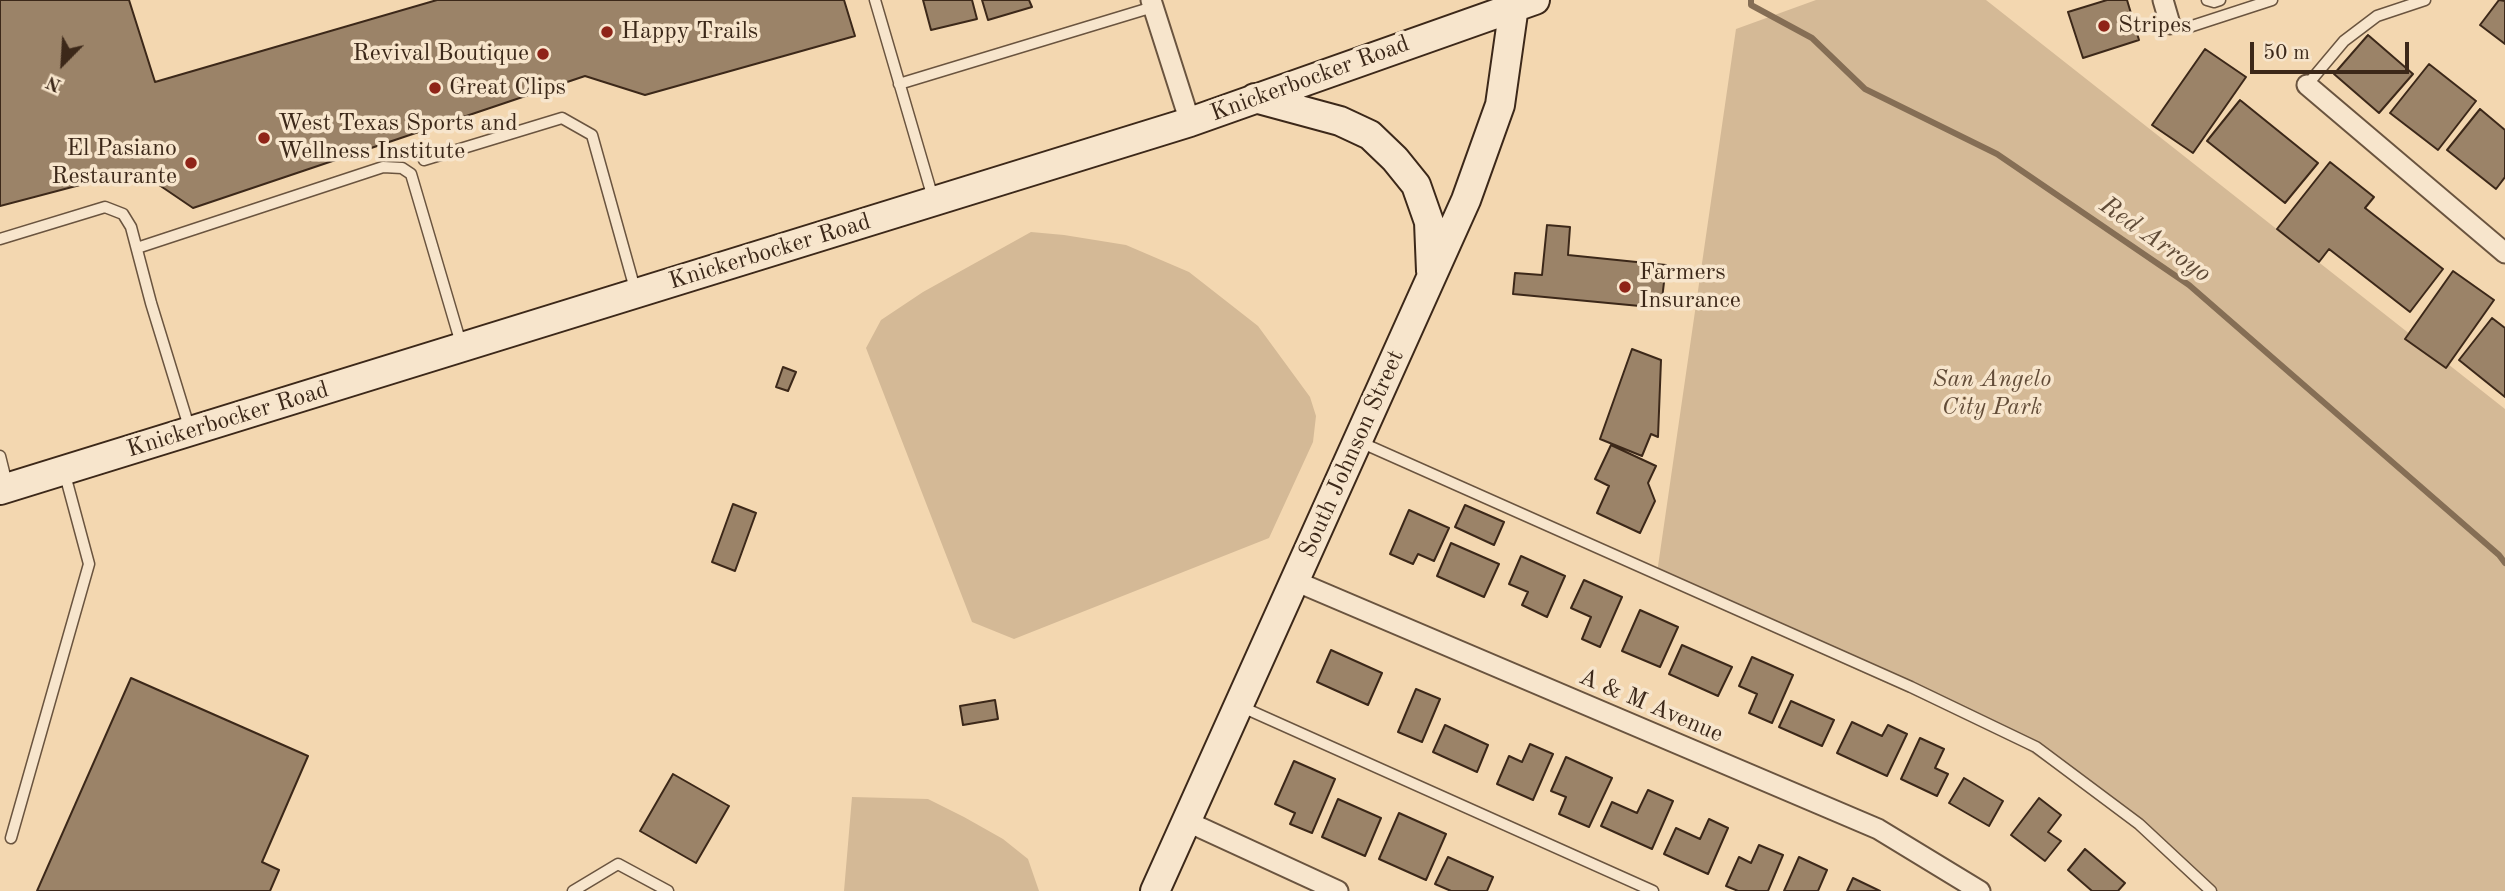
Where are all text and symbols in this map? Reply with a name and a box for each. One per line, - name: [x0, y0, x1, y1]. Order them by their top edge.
- place label: Stripes: [2118, 12, 2191, 40]
- place label: Happy Trails: [621, 18, 758, 46]
- marker: Stripes: [2096, 18, 2112, 34]
- marker: Happy Trails: [599, 24, 615, 40]
- north arrow: [28, 28, 98, 98]
- scale bar: [2253, 28, 2412, 72]
- street label: Knickerbocker Road: [1207, 30, 1413, 128]
- place label: Revival Boutique: [353, 40, 529, 68]
- text: 50 m: [2263, 43, 2310, 64]
- marker: Revival Boutique: [535, 46, 551, 62]
- text: N: [44, 71, 65, 94]
- place label: Great Clips: [449, 74, 566, 102]
- marker: Great Clips: [427, 80, 443, 96]
- place label: West Texas Sports and Wellness Institute: [278, 110, 518, 166]
- marker: West Texas Sports and Wellness Institute: [256, 130, 272, 146]
- place label: El Pasiano Restaurante: [51, 135, 177, 191]
- marker: El Pasiano Restaurante: [183, 155, 199, 171]
- water label: Red Arroyo: [2093, 190, 2217, 290]
- street label: Knickerbocker Road: [666, 208, 874, 296]
- place label: Farmers Insurance: [1639, 259, 1741, 315]
- marker: Farmers Insurance: [1617, 279, 1633, 295]
- street label: South Johnson Street: [1293, 346, 1411, 562]
- park label: San Angelo City Park: [1933, 366, 2051, 422]
- street label: Knickerbocker Road: [124, 376, 332, 464]
- street label: A & M Avenue: [1575, 663, 1727, 749]

